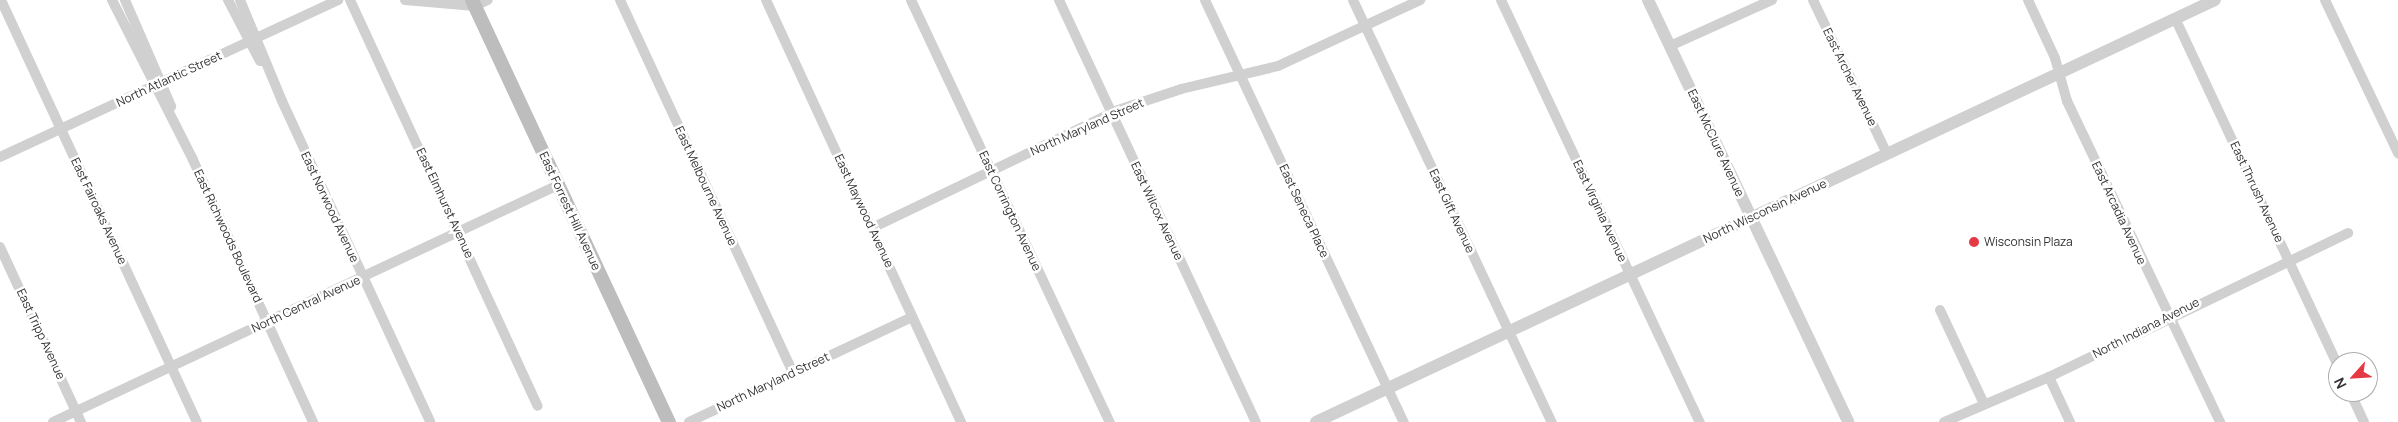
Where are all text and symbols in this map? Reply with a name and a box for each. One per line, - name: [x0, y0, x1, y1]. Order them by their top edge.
- street label: East Archer Avenue: [1820, 26, 1880, 128]
- street label: North Atlantic Street: [114, 48, 224, 110]
- street label: East McClure Avenue: [1685, 87, 1747, 199]
- street label: North Maryland Street: [1028, 95, 1146, 159]
- street label: East Melbourne Avenue: [672, 124, 740, 248]
- street label: East Thrush Avenue: [2227, 139, 2287, 245]
- street label: East Elmhurst Avenue: [413, 146, 477, 260]
- street label: East Norwood Avenue: [298, 149, 362, 265]
- street label: East Forrest Hill Avenue: [536, 149, 604, 273]
- street label: East Corrington Avenue: [976, 149, 1044, 273]
- street label: East Maywood Avenue: [831, 152, 897, 270]
- street label: East Fairoaks Avenue: [68, 155, 130, 267]
- street label: East Virginia Avenue: [1570, 158, 1630, 264]
- street label: East Arcadia Avenue: [2089, 159, 2149, 267]
- street label: East Wilcox Avenue: [1128, 160, 1186, 262]
- street label: East Seneca Place: [1276, 162, 1332, 260]
- street label: East Richwoods Boulevard: [191, 167, 265, 305]
- street label: East Gift Avenue: [1426, 167, 1478, 255]
- street label: North Wisconsin Avenue: [1701, 176, 1829, 246]
- place label: Wisconsin Plaza: [1984, 235, 2073, 249]
- marker: Wisconsin Plaza: [1968, 236, 1980, 248]
- street label: North Central Avenue: [249, 272, 363, 336]
- street label: East Tripp Avenue: [14, 286, 68, 382]
- street label: North Indiana Avenue: [2090, 295, 2202, 361]
- street label: North Maryland Street: [714, 350, 832, 414]
- north arrow: [2328, 352, 2378, 402]
- text: N: [2329, 375, 2351, 392]

